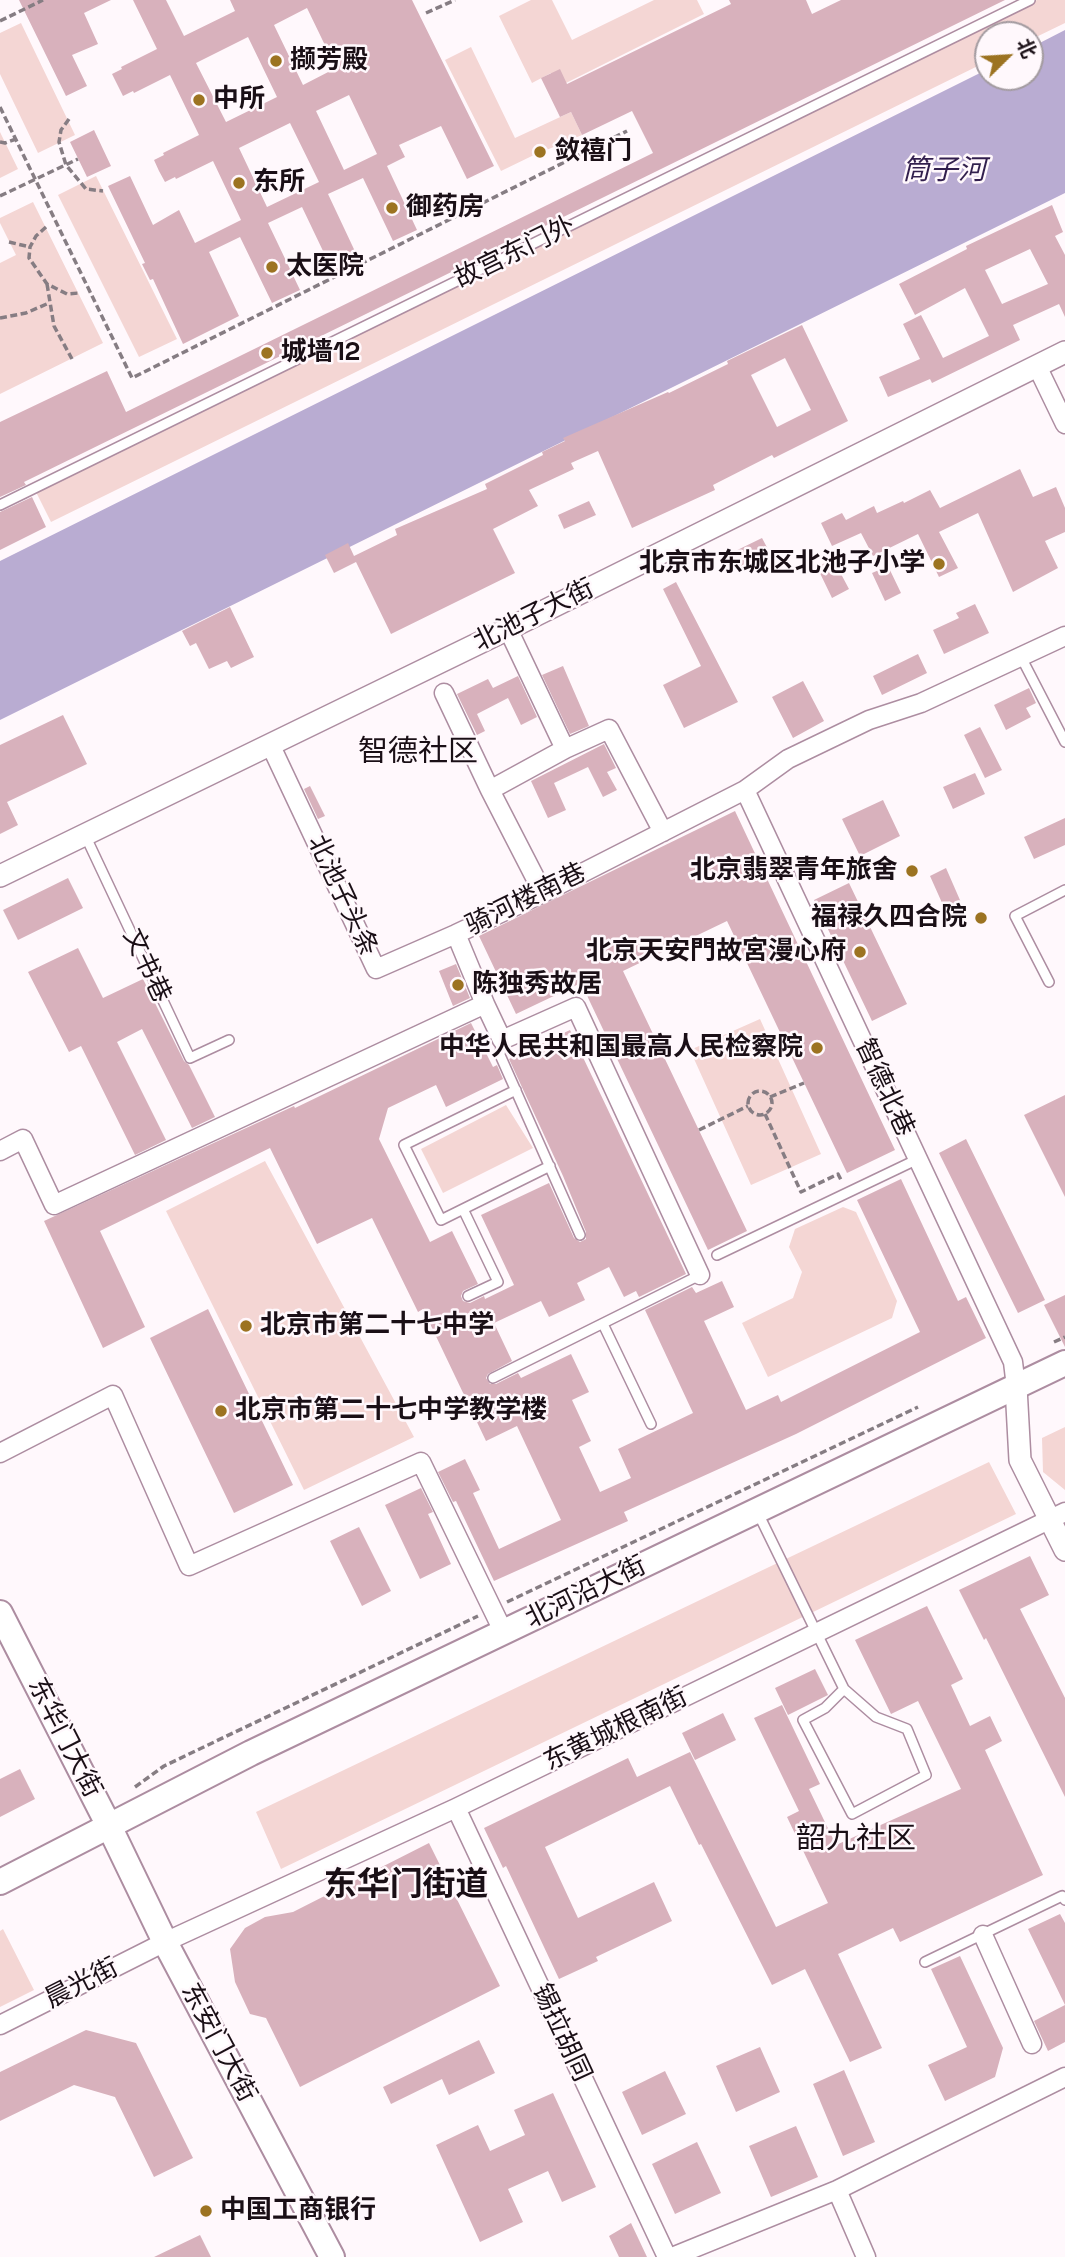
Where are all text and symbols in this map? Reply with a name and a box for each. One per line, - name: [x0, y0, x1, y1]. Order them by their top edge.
- north arrow: [974, 21, 1044, 91]
- text: 北: [1012, 34, 1042, 62]
- place label: 撷芳殿: [290, 45, 368, 77]
- marker: 撷芳殿: [268, 53, 284, 69]
- place label: 中所: [213, 84, 265, 116]
- marker: 中所: [191, 92, 207, 108]
- place label: 敛禧门: [554, 136, 632, 168]
- marker: 敛禧门: [532, 144, 548, 160]
- water label: 筒子河: [902, 154, 986, 188]
- place label: 东所: [253, 167, 305, 199]
- marker: 东所: [231, 175, 247, 191]
- place label: 御药房: [406, 192, 484, 224]
- marker: 御药房: [384, 200, 400, 216]
- street label: 故宫东门外: [450, 210, 580, 296]
- place label: 太医院: [286, 251, 364, 283]
- marker: 太医院: [264, 259, 280, 275]
- place label: 城墙12: [281, 337, 360, 369]
- marker: 城墙12: [259, 345, 275, 361]
- place label: 北京市东城区北池子小学: [639, 548, 925, 580]
- marker: 北京市东城区北池子小学: [931, 556, 947, 572]
- street label: 北池子大街: [469, 573, 599, 659]
- district label: 智德社区: [358, 735, 478, 771]
- street label: 北池子头条: [300, 830, 384, 962]
- place label: 北京翡翠青年旅舍: [690, 855, 898, 887]
- street label: 骑河楼南巷: [461, 857, 591, 943]
- marker: 北京翡翠青年旅舍: [904, 863, 920, 879]
- place label: 福禄久四合院: [811, 902, 967, 934]
- marker: 福禄久四合院: [973, 910, 989, 926]
- street label: 文书巷: [115, 924, 177, 1008]
- place label: 北京天安門故宮漫心府: [586, 936, 846, 968]
- marker: 北京天安門故宮漫心府: [852, 944, 868, 960]
- place label: 陈独秀故居: [472, 969, 602, 1001]
- marker: 陈独秀故居: [450, 977, 466, 993]
- place label: 中华人民共和国最高人民检察院: [439, 1032, 803, 1064]
- street label: 智德北巷: [848, 1034, 920, 1142]
- marker: 中华人民共和国最高人民检察院: [809, 1040, 825, 1056]
- place label: 北京市第二十七中学: [260, 1310, 494, 1342]
- marker: 北京市第二十七中学: [238, 1318, 254, 1334]
- place label: 北京市第二十七中学教学楼: [235, 1395, 547, 1427]
- marker: 北京市第二十七中学教学楼: [213, 1403, 229, 1419]
- street label: 北河沿大街: [521, 1550, 651, 1636]
- street label: 东华门大街: [21, 1673, 107, 1803]
- street label: 东黄城根南街: [539, 1682, 693, 1778]
- district label: 韶九社区: [796, 1822, 916, 1858]
- district label: 东华门街道: [324, 1866, 488, 1906]
- street label: 晨光街: [40, 1952, 124, 2016]
- street label: 东安门大街: [174, 1978, 262, 2108]
- street label: 锡拉胡同: [525, 1979, 597, 2087]
- place label: 中国工商银行: [220, 2195, 376, 2227]
- marker: 中国工商银行: [198, 2203, 214, 2219]

